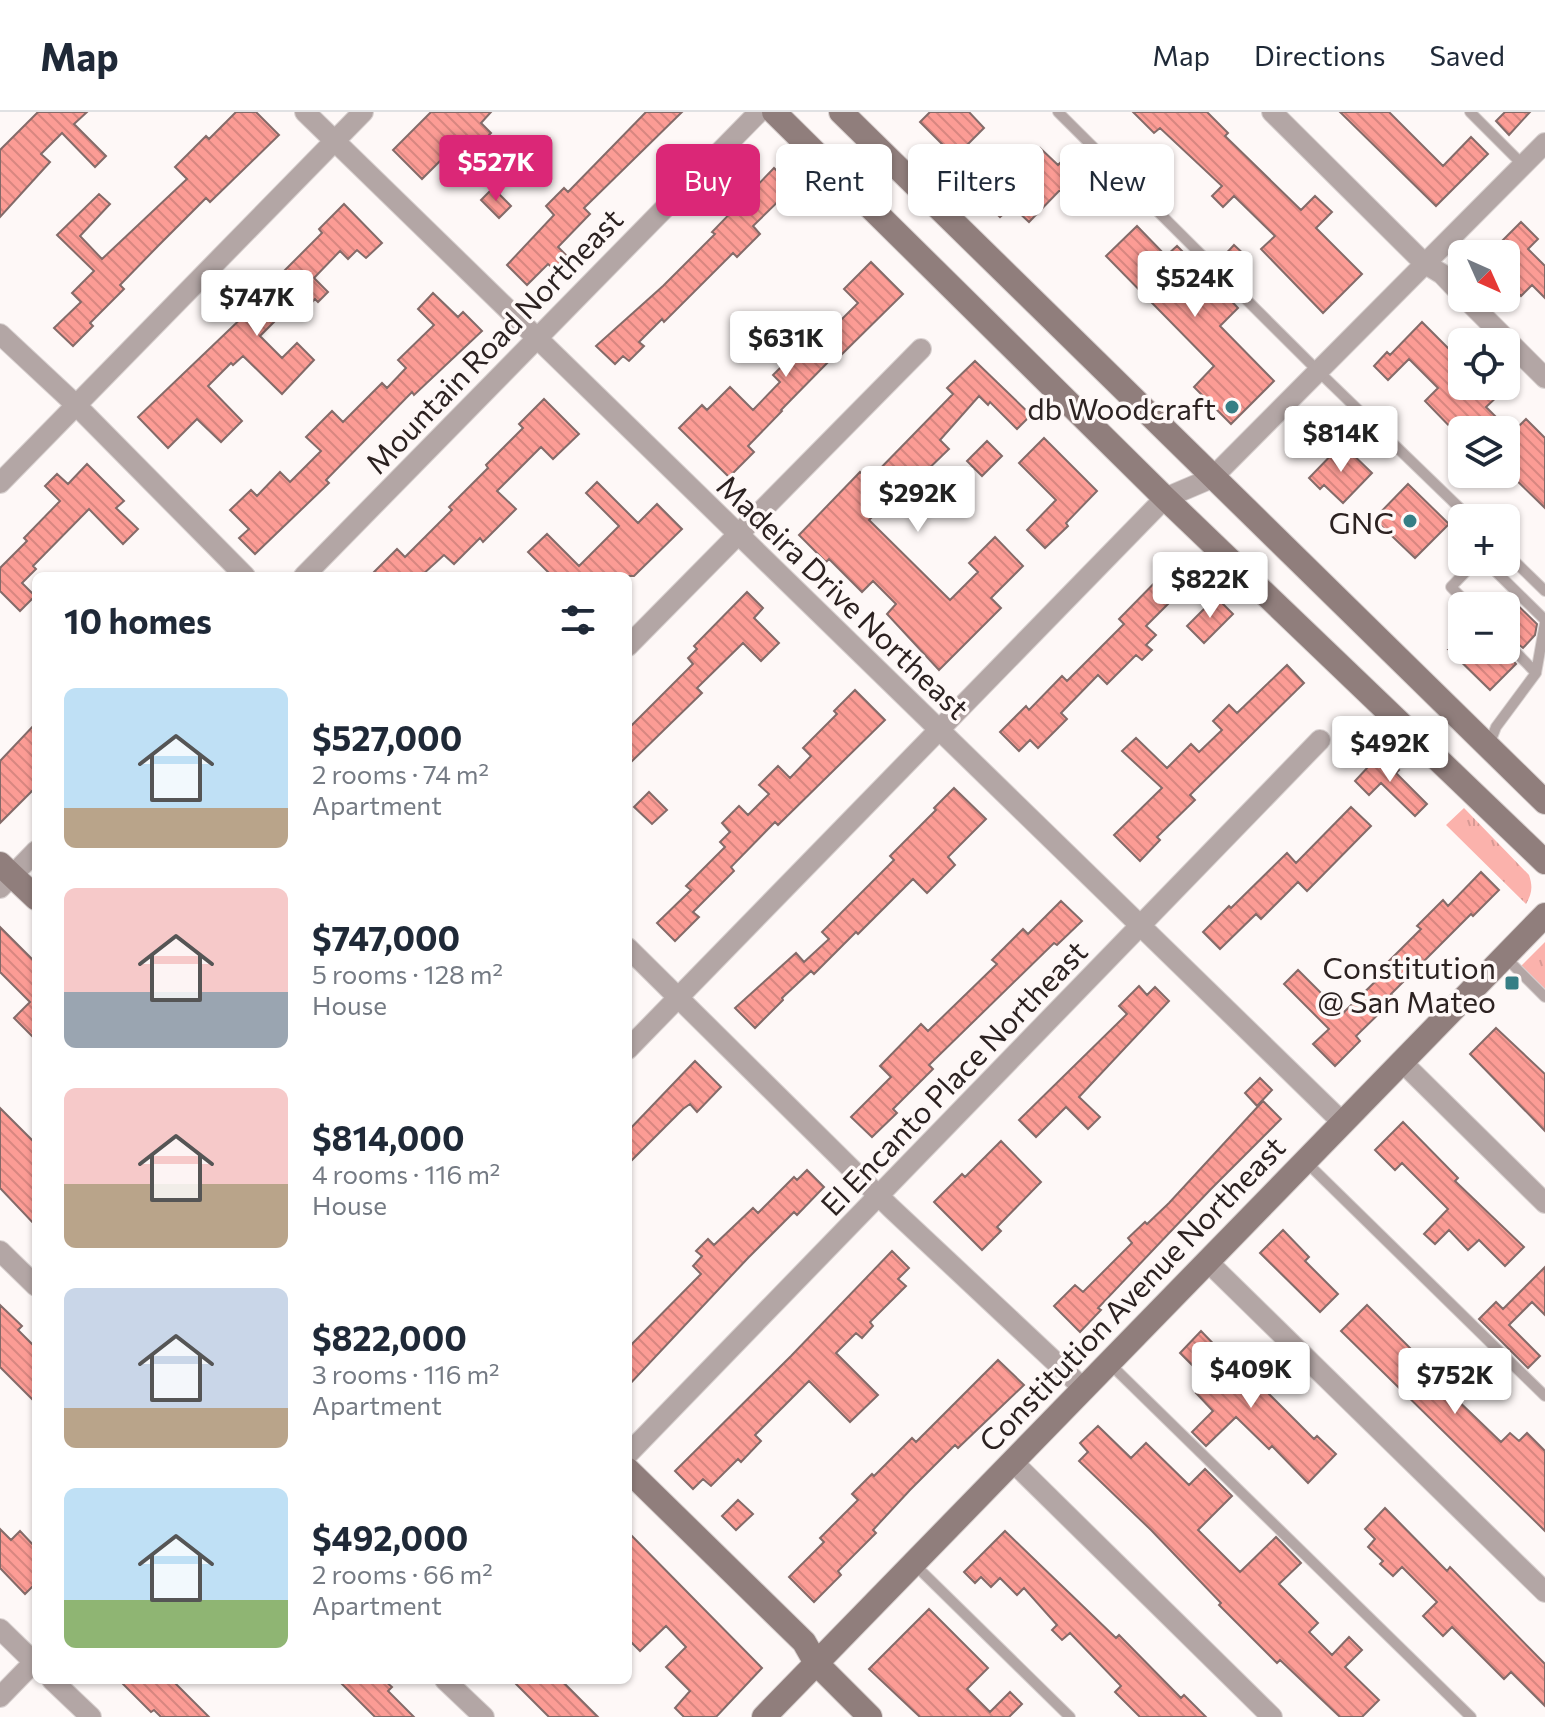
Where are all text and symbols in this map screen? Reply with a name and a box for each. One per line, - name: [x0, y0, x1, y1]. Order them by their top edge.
- text: Map: [40, 32, 119, 79]
- text: Map: [1152, 38, 1210, 72]
- text: Directions: [1254, 38, 1385, 72]
- text: Saved: [1429, 38, 1505, 72]
- pin: $527K: [440, 135, 552, 203]
- chip: Buy: [656, 144, 760, 216]
- chip: Rent: [776, 144, 892, 216]
- chip: Filters: [908, 144, 1044, 216]
- chip: New: [1060, 144, 1174, 216]
- text: $527K: [457, 145, 535, 176]
- street label: Mountain Road Northeast: [357, 200, 629, 480]
- north arrow: [1448, 240, 1520, 312]
- map controls: [1448, 240, 1520, 664]
- pin: $524K: [1139, 251, 1251, 319]
- text: $524K: [1156, 261, 1234, 292]
- pin: $747K: [201, 270, 313, 338]
- text: $747K: [219, 280, 295, 311]
- pin: $631K: [730, 311, 842, 379]
- text: $631K: [748, 321, 824, 352]
- button: locate: [1448, 328, 1520, 400]
- place label: db Woodcraft: [1027, 389, 1216, 426]
- marker: db Woodcraft: [1223, 398, 1241, 416]
- pin: $814K: [1285, 406, 1397, 474]
- text: $814K: [1303, 416, 1379, 447]
- button: layers: [1448, 416, 1520, 488]
- street label: Madeira Drive Northeast: [710, 466, 978, 726]
- pin: $292K: [862, 466, 974, 534]
- text: $292K: [879, 476, 957, 507]
- place label: GNC: [1329, 503, 1394, 540]
- button: +: [1448, 504, 1520, 576]
- marker: GNC: [1401, 512, 1419, 530]
- pin: $822K: [1154, 552, 1266, 620]
- text: $822K: [1171, 562, 1249, 593]
- button: −: [1448, 592, 1520, 664]
- icon: filters: [556, 598, 600, 642]
- text: 10 homes: [64, 599, 212, 641]
- text: $527,000: [312, 716, 462, 758]
- pin: $492K: [1334, 716, 1446, 784]
- icon: home: [128, 720, 224, 816]
- text: $492K: [1350, 726, 1430, 757]
- text: 2 rooms · 74 m²: [312, 758, 489, 789]
- text: Apartment: [312, 789, 442, 820]
- text: $747,000: [312, 916, 460, 958]
- icon: home: [128, 920, 224, 1016]
- street label: El Encanto Place Northeast: [812, 932, 1094, 1222]
- place label: Constitution @ San Mateo: [1318, 948, 1496, 1019]
- text: 5 rooms · 128 m²: [312, 958, 503, 989]
- marker: Constitution @ San Mateo: [1503, 974, 1521, 992]
- text: House: [312, 989, 387, 1020]
- text: $814,000: [312, 1116, 465, 1158]
- icon: home: [128, 1120, 224, 1216]
- street label: Constitution Avenue Northeast: [970, 1128, 1292, 1458]
- text: 4 rooms · 116 m²: [312, 1158, 500, 1189]
- text: House: [312, 1189, 387, 1220]
- text: $822,000: [312, 1316, 467, 1358]
- icon: home: [128, 1320, 224, 1416]
- pin: $409K: [1195, 1342, 1307, 1410]
- pin: $752K: [1399, 1348, 1511, 1416]
- text: $409K: [1210, 1352, 1292, 1383]
- text: 3 rooms · 116 m²: [312, 1358, 500, 1389]
- text: $752K: [1416, 1358, 1494, 1389]
- text: Apartment: [312, 1389, 442, 1420]
- text: $492,000: [312, 1516, 468, 1558]
- icon: home: [128, 1520, 224, 1616]
- text: 2 rooms · 66 m²: [312, 1558, 493, 1589]
- text: Apartment: [312, 1589, 442, 1620]

